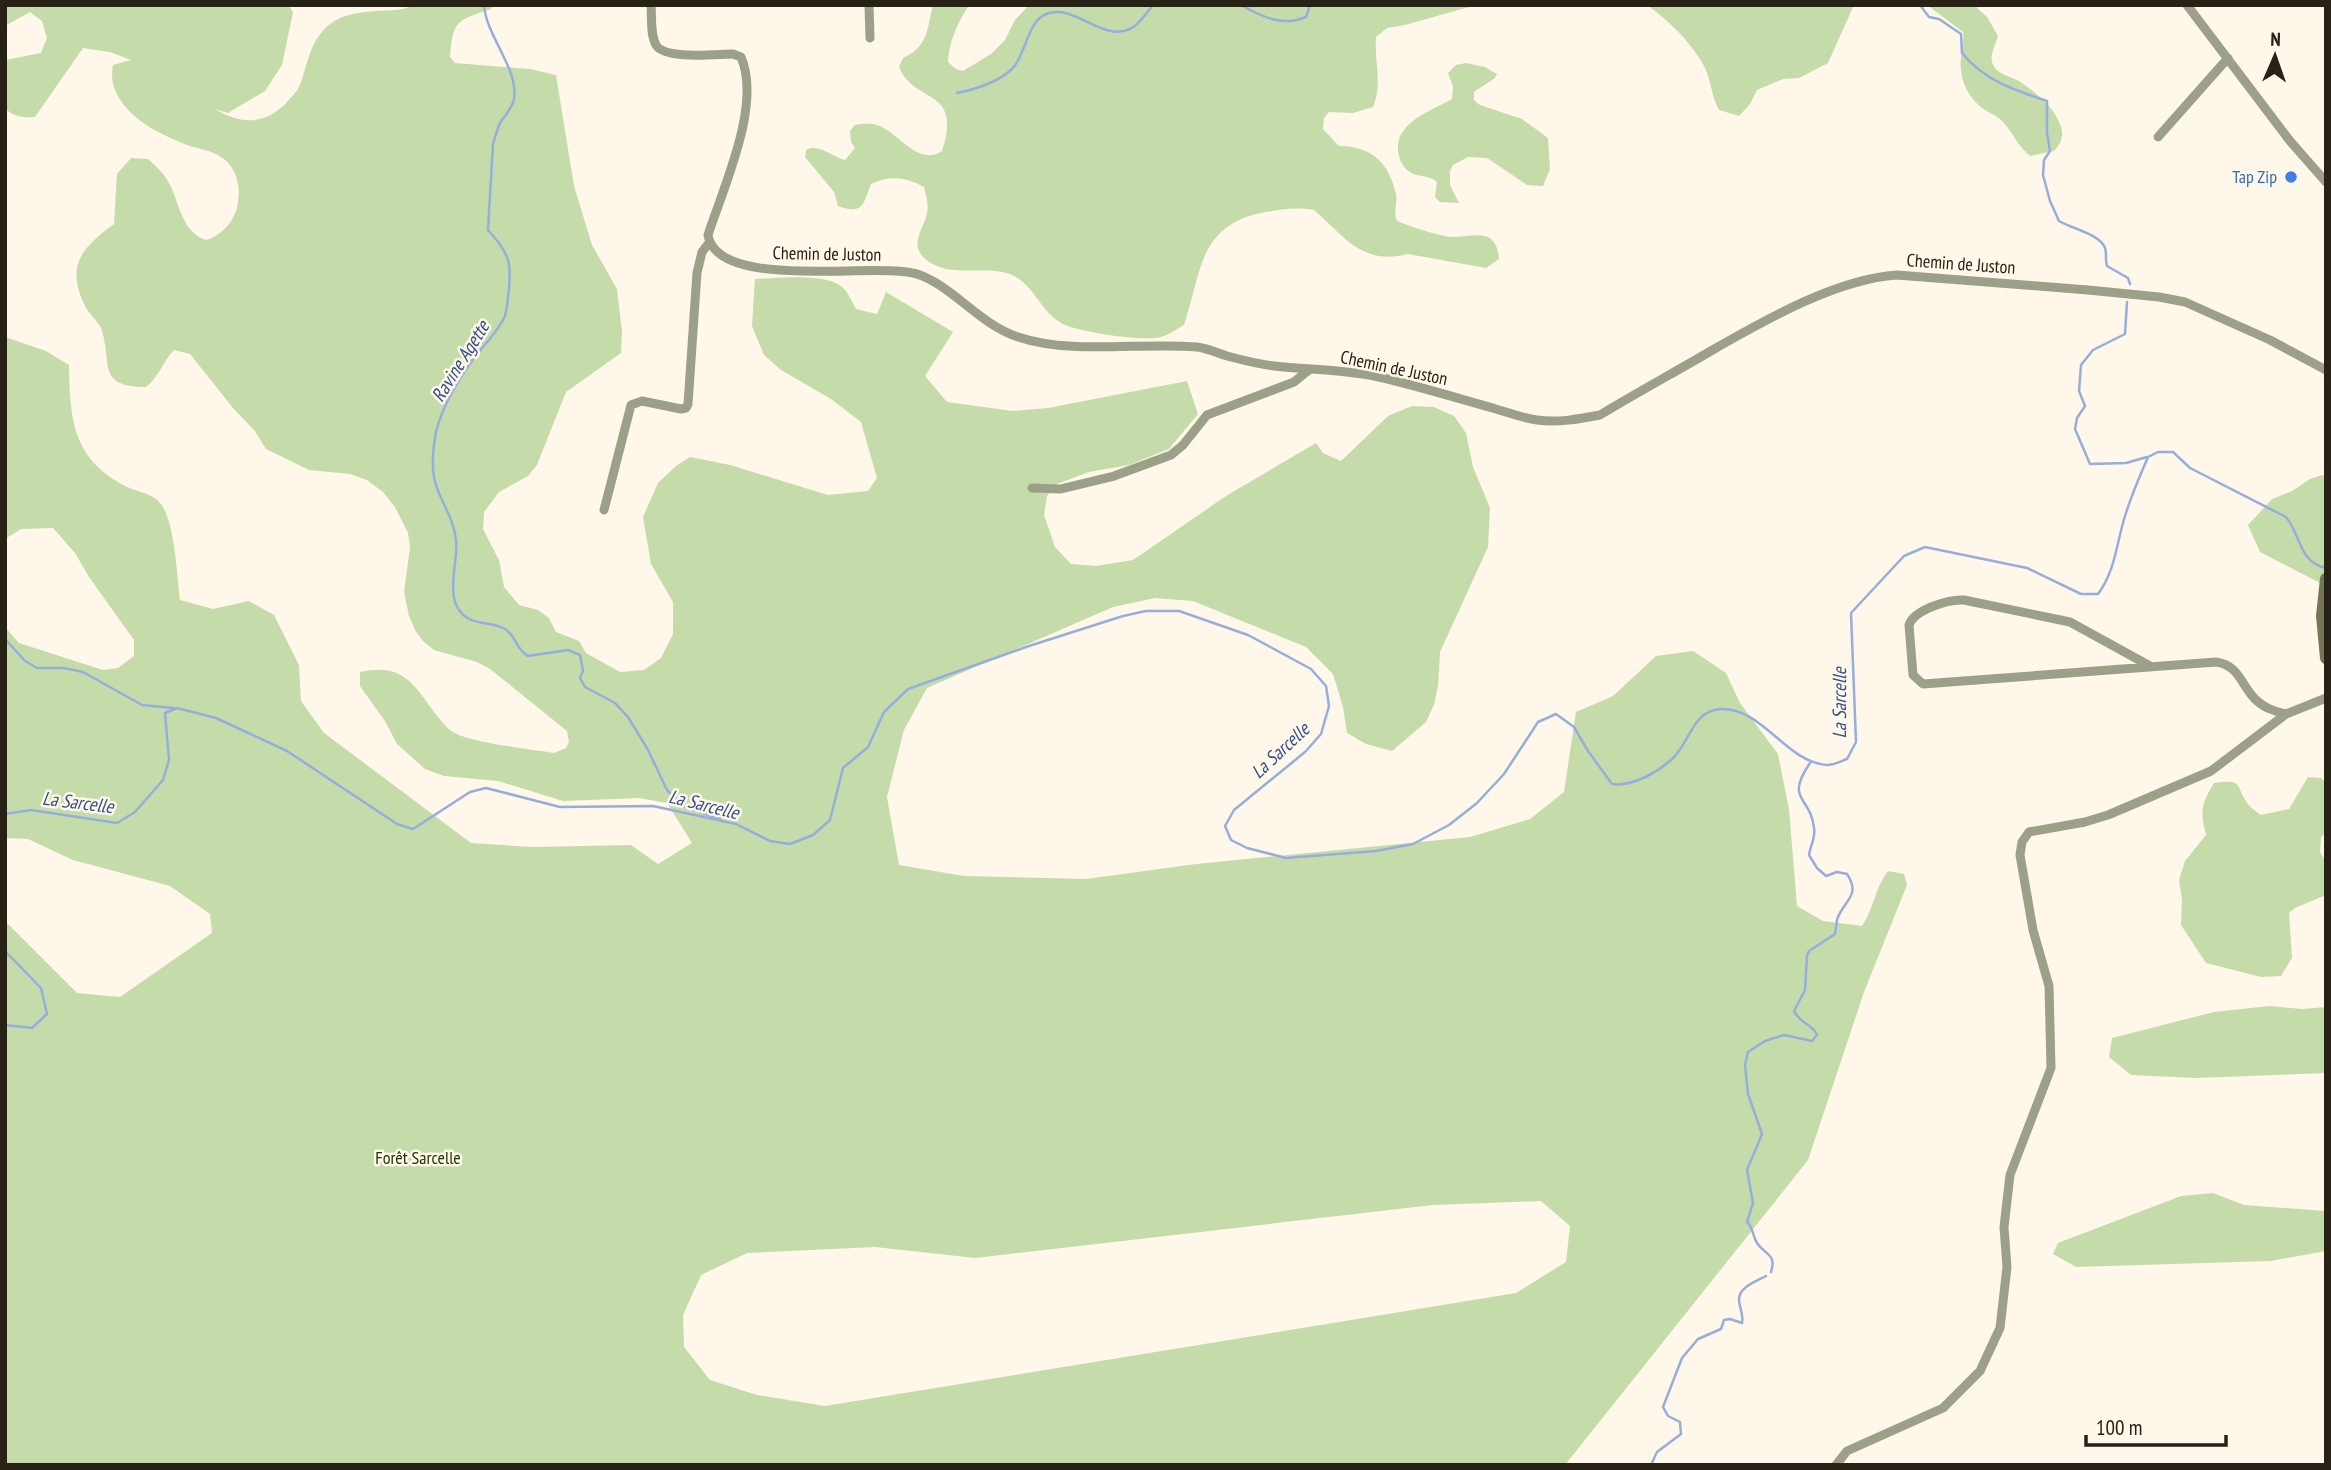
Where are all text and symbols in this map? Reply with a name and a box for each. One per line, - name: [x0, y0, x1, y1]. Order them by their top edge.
- north arrow: [2240, 21, 2310, 91]
- text: N: [2270, 27, 2281, 51]
- place label: Tap Zip: [2232, 165, 2277, 188]
- marker: Tap Zip: [2283, 169, 2299, 185]
- street label: Chemin de Juston: [772, 241, 882, 266]
- street label: Chemin de Juston: [1906, 248, 2016, 279]
- water label: Ravine Agette: [426, 315, 495, 406]
- street label: Chemin de Juston: [1339, 345, 1450, 390]
- water label: La Sarcelle: [1827, 666, 1851, 739]
- water label: La Sarcelle: [1246, 716, 1315, 783]
- water label: La Sarcelle: [667, 784, 743, 825]
- water label: La Sarcelle: [41, 786, 116, 818]
- park label: Forêt Sarcelle: [375, 1146, 461, 1169]
- scale bar: [2086, 1404, 2226, 1448]
- text: 100 m: [2096, 1414, 2142, 1441]

